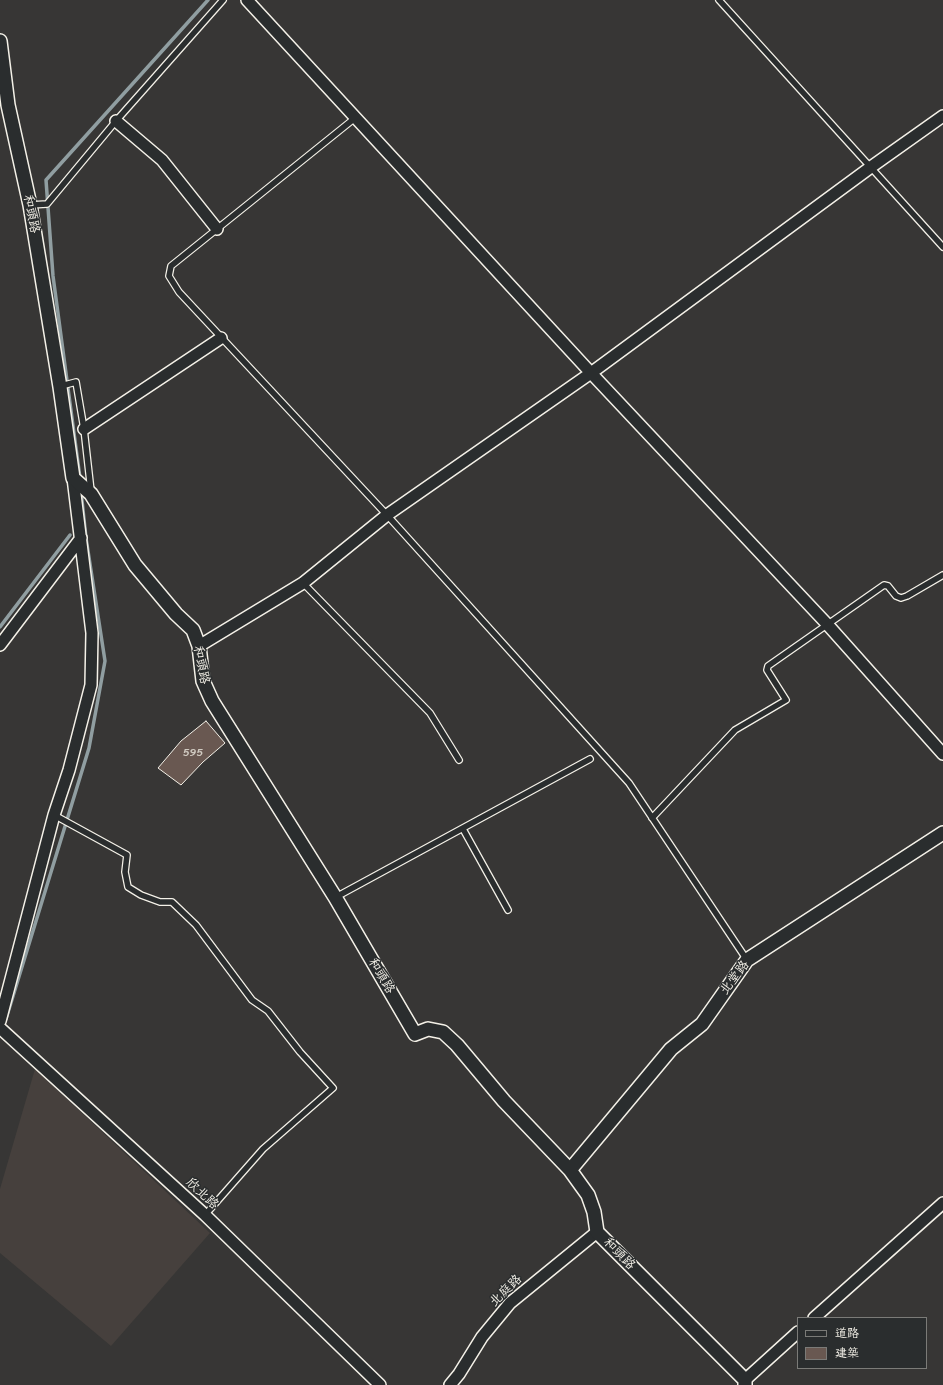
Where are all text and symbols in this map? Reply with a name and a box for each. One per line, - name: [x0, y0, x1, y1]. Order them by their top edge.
- street label: 和頭路: [20, 193, 42, 235]
- street label: 和頭路: [190, 644, 212, 686]
- house number: 595: [183, 746, 203, 760]
- street label: 和頭路: [364, 955, 398, 997]
- street label: 北堂路: [717, 958, 753, 998]
- street label: 欣北路: [182, 1175, 222, 1213]
- street label: 和頭路: [600, 1235, 638, 1273]
- street label: 北庭路: [487, 1272, 525, 1310]
- legend: [797, 1317, 927, 1369]
- text: 道路: [835, 1322, 859, 1344]
- text: 建築: [835, 1342, 859, 1364]

